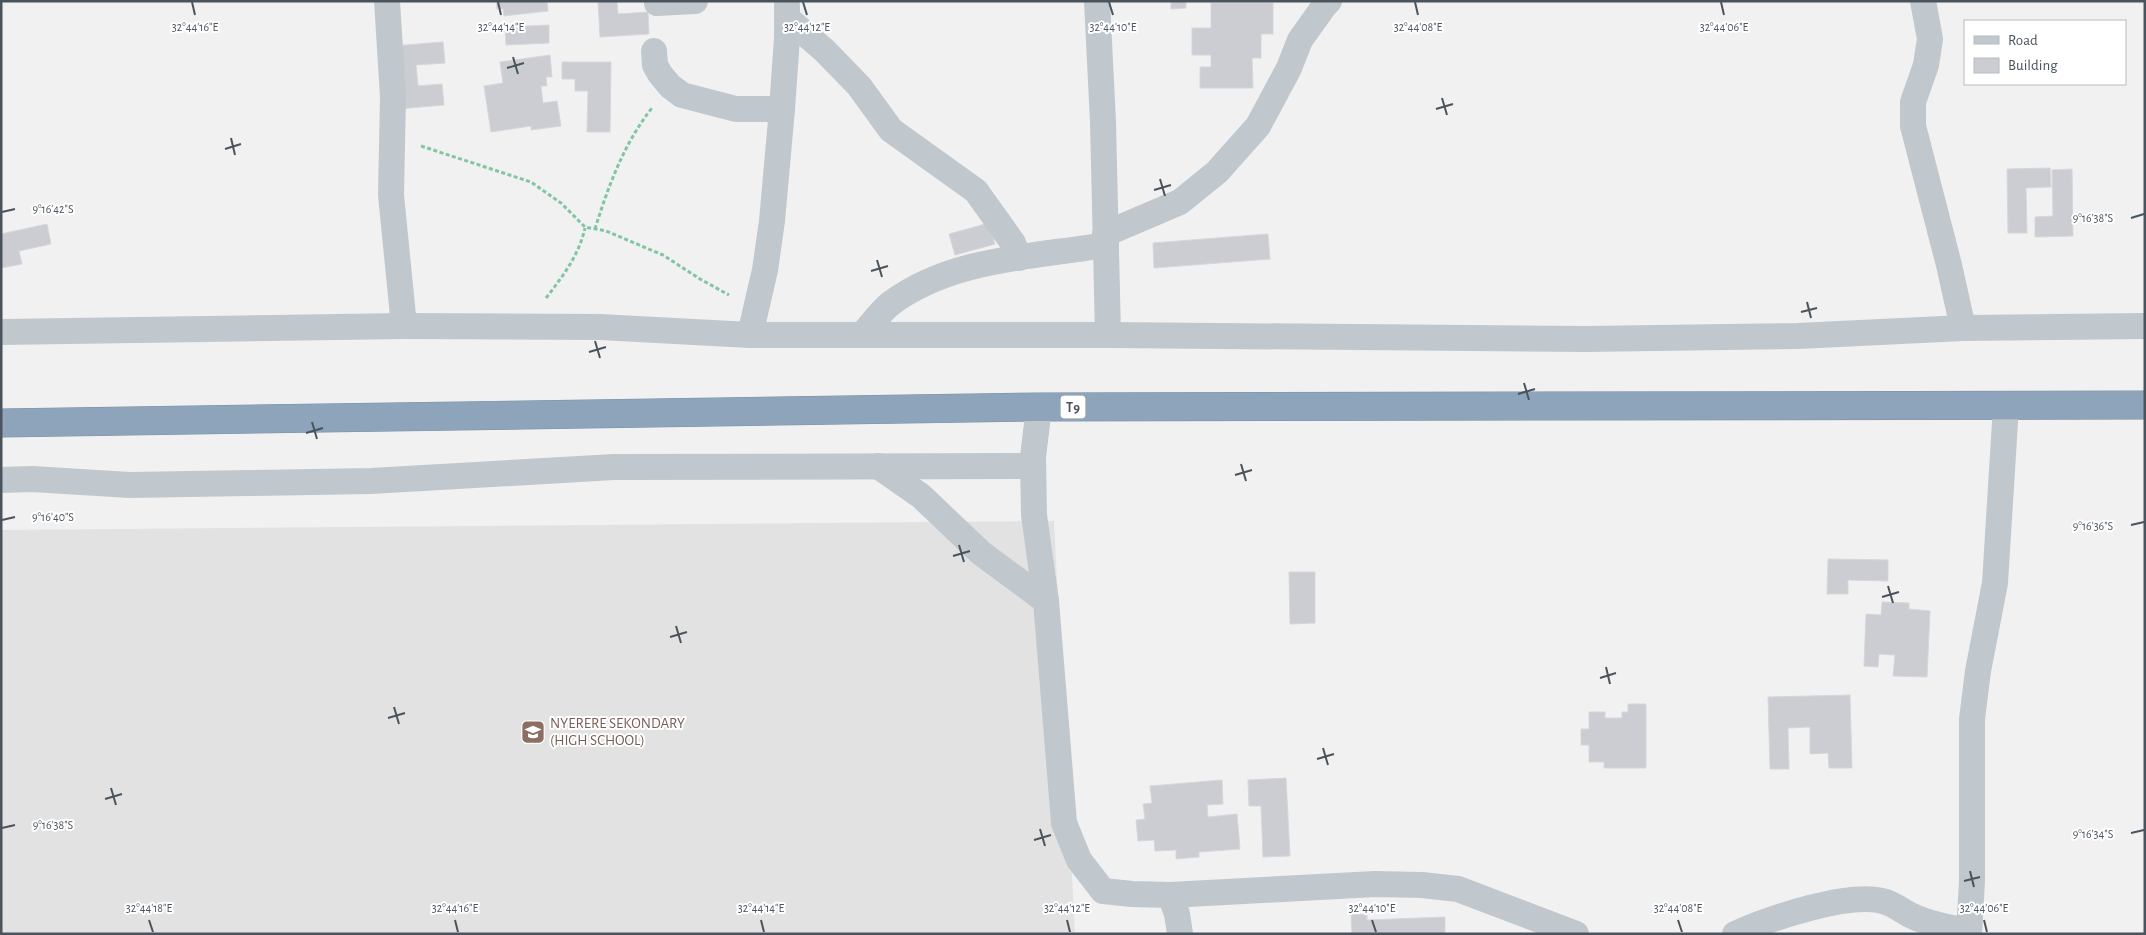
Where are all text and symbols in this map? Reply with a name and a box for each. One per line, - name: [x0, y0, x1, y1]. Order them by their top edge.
- legend: [1964, 20, 2126, 85]
- text: 32°44'16"E: [172, 21, 218, 33]
- text: 32°44'14"E: [478, 21, 524, 33]
- text: 32°44'12"E: [784, 21, 830, 33]
- text: 32°44'10"E: [1089, 21, 1137, 33]
- text: 32°44'08"E: [1394, 21, 1443, 33]
- text: 32°44'06"E: [1700, 21, 1749, 33]
- text: Road: [2008, 33, 2038, 48]
- text: Building: [2008, 58, 2058, 73]
- text: 9°16'42"S: [32, 203, 74, 215]
- text: 9°16'38"S: [2073, 212, 2114, 224]
- road number: T9: [1060, 396, 1086, 418]
- text: 9°16'40"S: [32, 511, 74, 523]
- text: 9°16'36"S: [2073, 520, 2114, 532]
- place label: NYERERE SEKONDARY (HIGH SCHOOL): [550, 716, 685, 748]
- school or university icon: NYERERE SEKONDARY (HIGH SCHOOL): [520, 719, 546, 745]
- text: 9°16'38"S: [33, 819, 74, 831]
- text: 9°16'34"S: [2073, 828, 2114, 840]
- text: 32°44'18"E: [126, 902, 172, 914]
- text: 32°44'16"E: [432, 902, 478, 914]
- text: 32°44'14"E: [738, 902, 784, 914]
- text: 32°44'12"E: [1044, 902, 1090, 914]
- text: 32°44'10"E: [1348, 902, 1396, 914]
- text: 32°44'08"E: [1654, 902, 1703, 914]
- text: 32°44'06"E: [1960, 902, 2009, 914]

